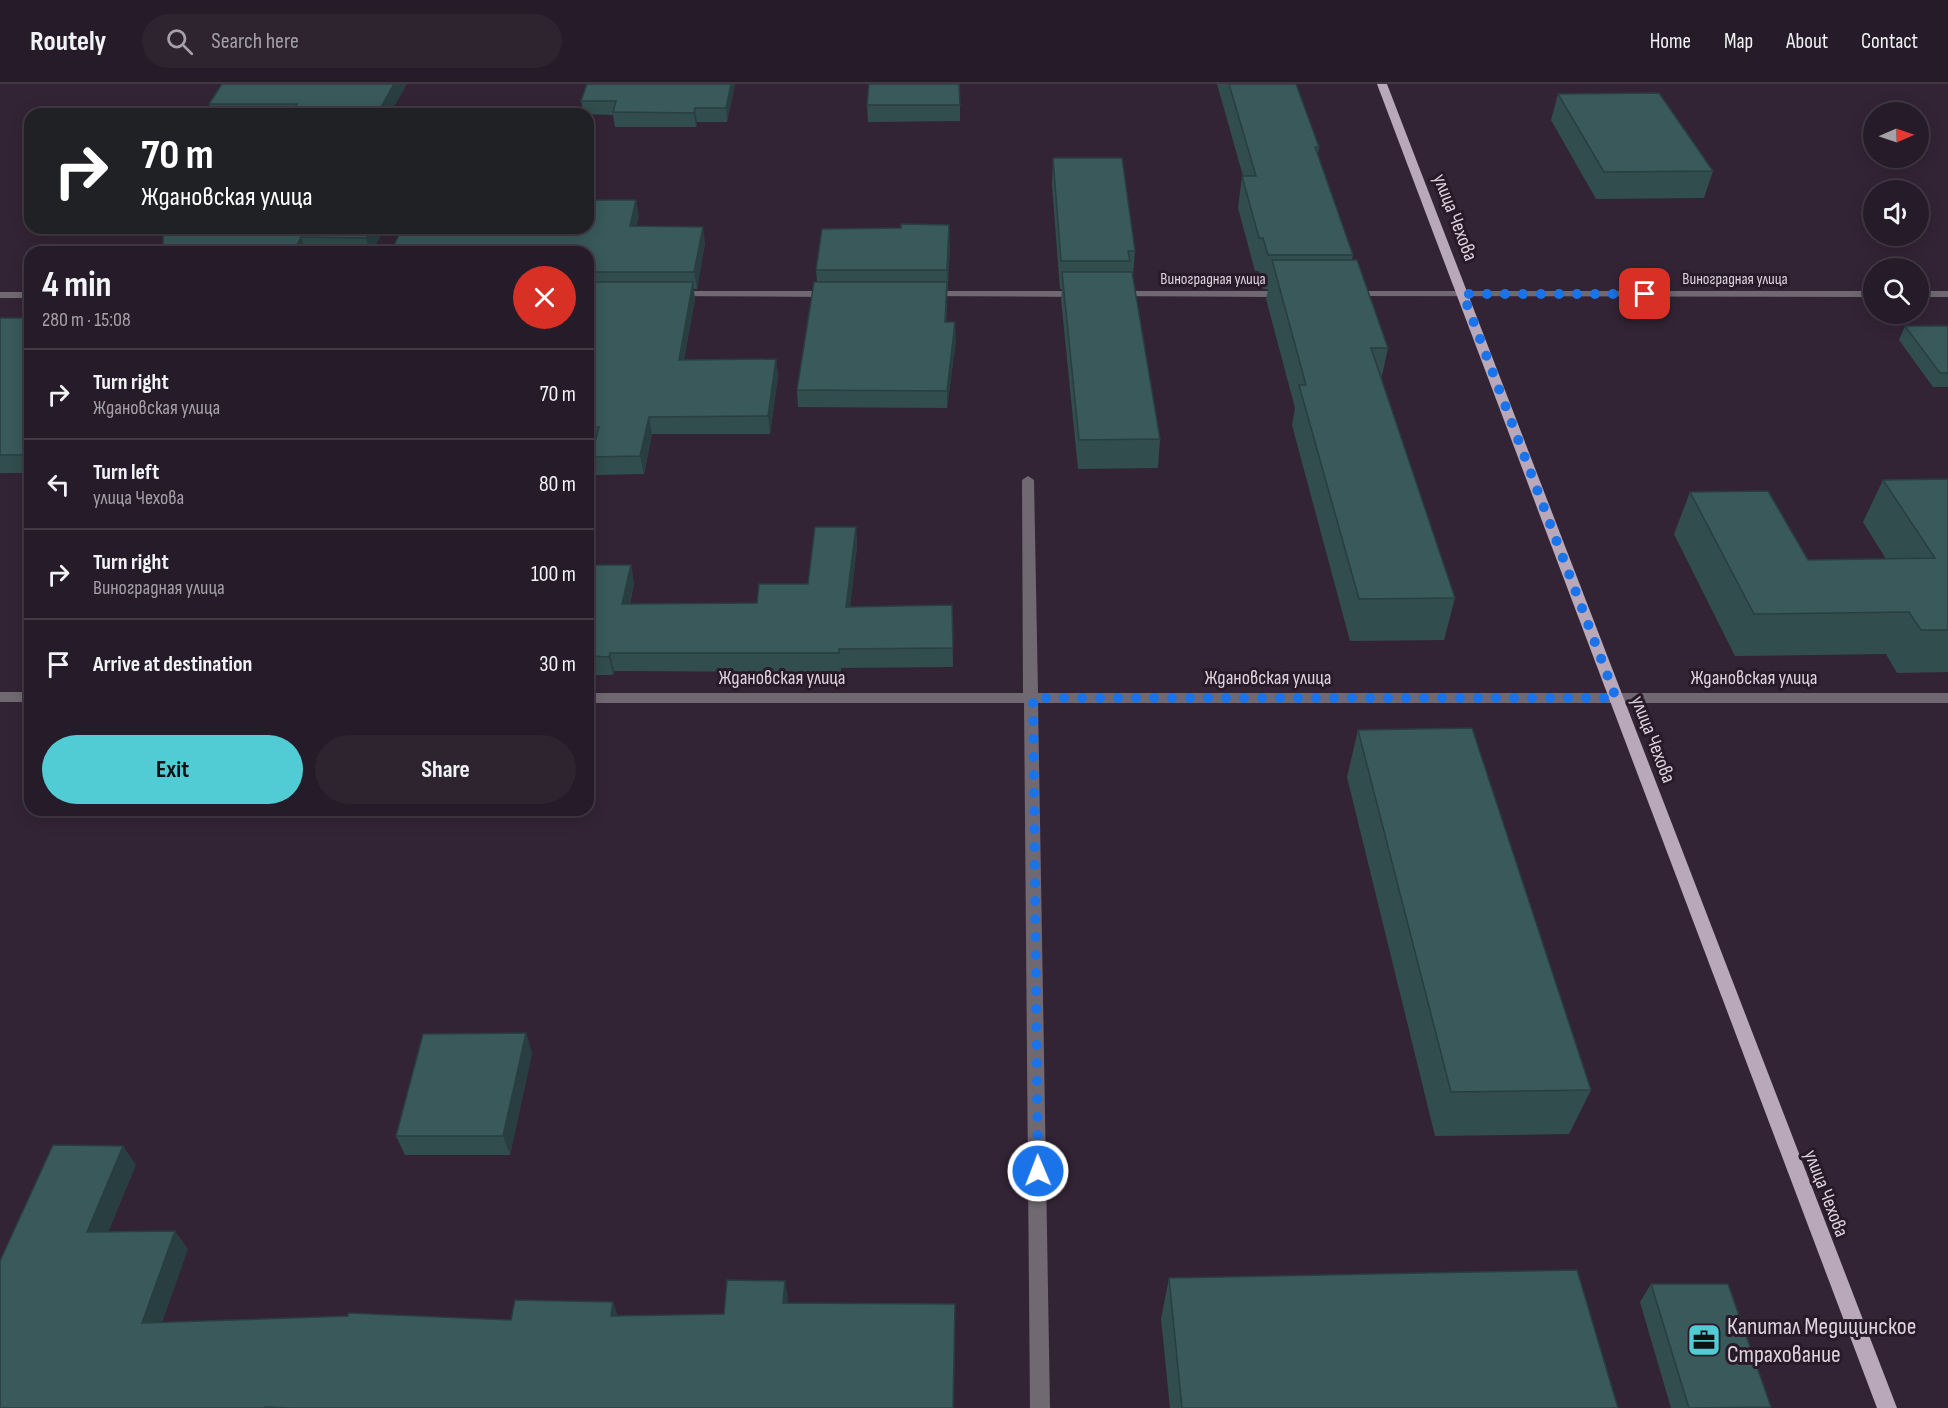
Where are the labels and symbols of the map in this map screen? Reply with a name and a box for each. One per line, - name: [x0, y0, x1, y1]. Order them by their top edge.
- north arrow: [1863, 102, 1929, 168]
- street label: улица Чехова: [1428, 170, 1483, 264]
- pin: [1619, 268, 1670, 319]
- street label: Виноградная улица: [1160, 270, 1266, 289]
- street label: Виноградная улица: [1682, 270, 1788, 289]
- street label: Ждановская улица: [718, 666, 846, 690]
- street label: Ждановская улица: [1204, 666, 1332, 690]
- street label: Ждановская улица: [1690, 666, 1818, 690]
- street label: улица Чехова: [1626, 692, 1681, 786]
- position arrow: [1006, 1139, 1070, 1203]
- street label: улица Чехова: [1799, 1146, 1854, 1240]
- place label: Капитал Медицинское Страхование: [1727, 1312, 1916, 1369]
- office icon: Капитал Медицинское Страхование: [1686, 1322, 1722, 1358]

